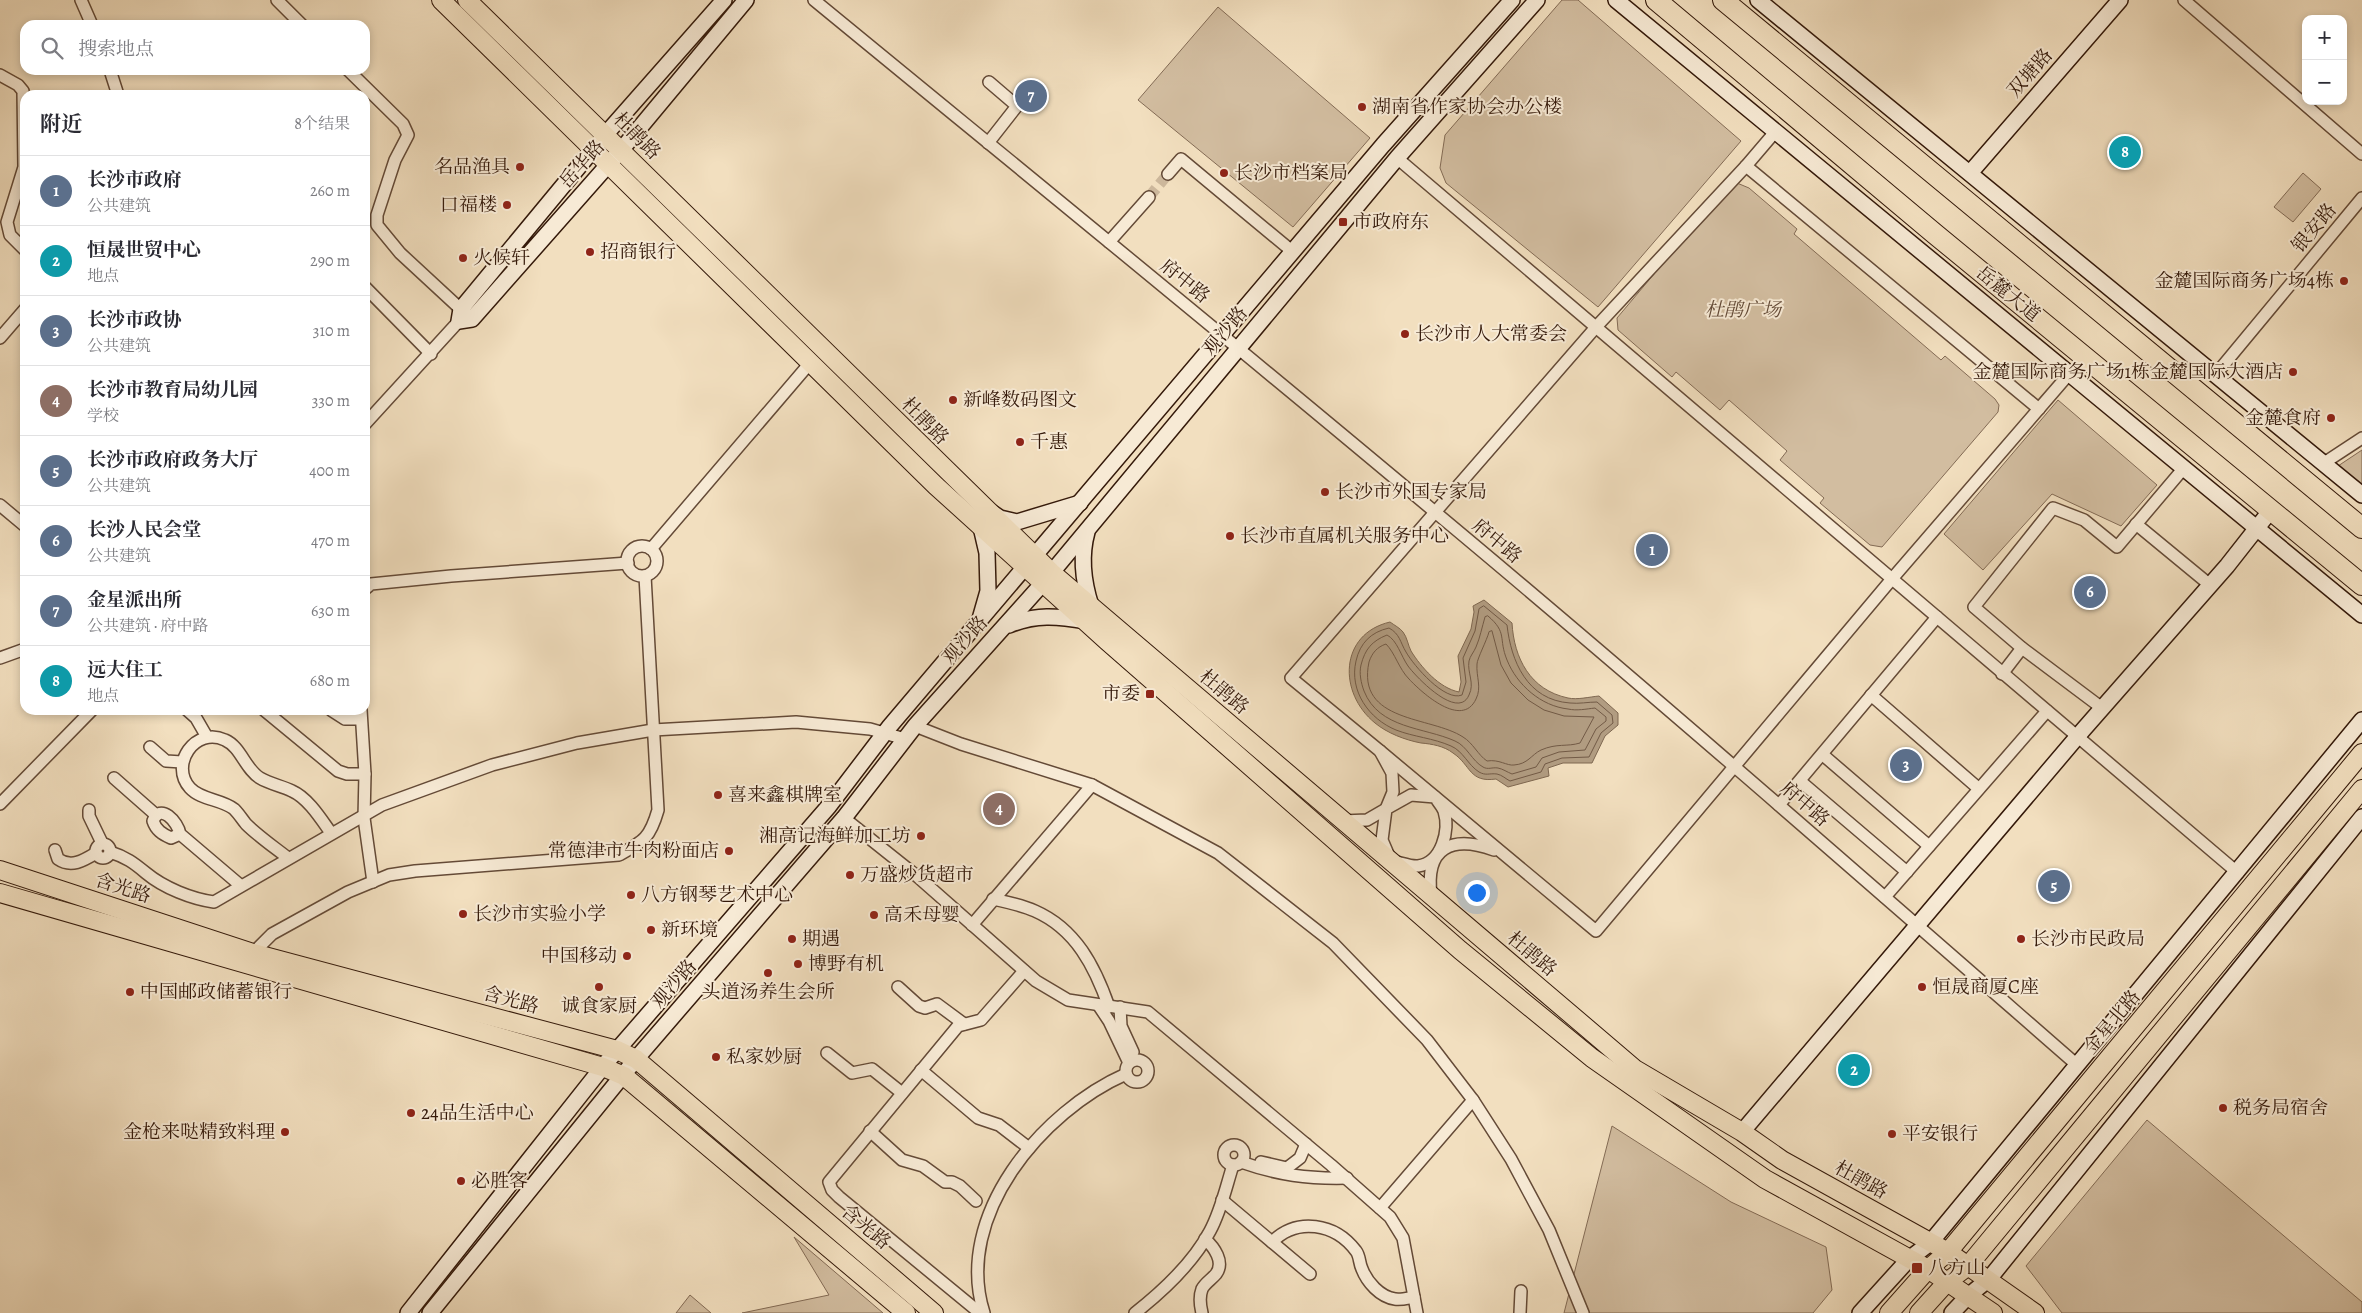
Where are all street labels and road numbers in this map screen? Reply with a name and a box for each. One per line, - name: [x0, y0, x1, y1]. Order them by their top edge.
- street label: 双塘路: [2001, 43, 2059, 103]
- street label: 杜鹃路: [608, 107, 666, 165]
- street label: 岳华路: [553, 134, 611, 194]
- street label: 银安路: [2286, 198, 2342, 258]
- street label: 府中路: [1155, 253, 1215, 309]
- street label: 岳麓大道: [1970, 260, 2046, 328]
- street label: 观沙路: [1197, 301, 1253, 361]
- street label: 杜鹃路: [896, 392, 954, 450]
- street label: 府中路: [1467, 513, 1527, 569]
- street label: 观沙路: [936, 610, 994, 670]
- street label: 杜鹃路: [1194, 664, 1254, 720]
- street label: 府中路: [1775, 775, 1835, 833]
- street label: 含光路: [92, 867, 154, 909]
- street label: 杜鹃路: [1502, 926, 1562, 982]
- street label: 观沙路: [645, 954, 703, 1014]
- street label: 含光路: [480, 980, 542, 1020]
- street label: 金星北路: [2078, 985, 2146, 1059]
- street label: 杜鹃路: [1830, 1155, 1892, 1205]
- street label: 含光路: [836, 1199, 896, 1255]

